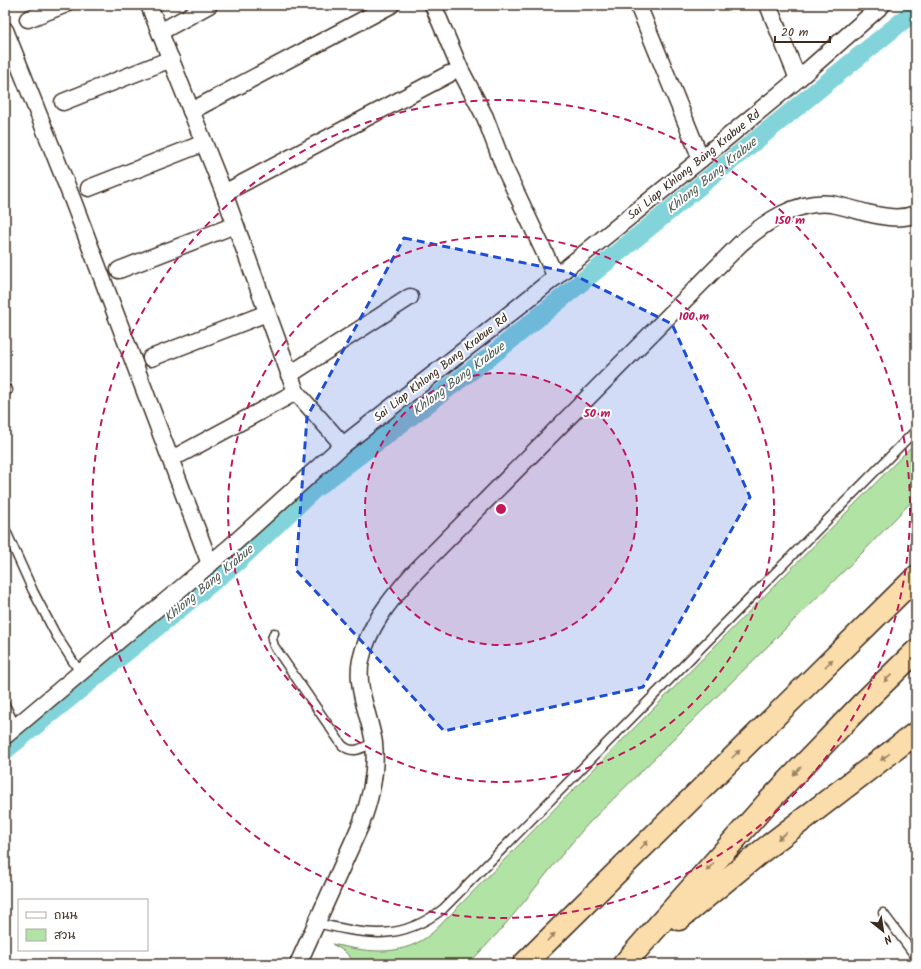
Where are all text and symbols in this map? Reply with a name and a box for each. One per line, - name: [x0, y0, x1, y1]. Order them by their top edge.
- scale bar: [775, 18, 830, 44]
- text: 20 m: [781, 23, 809, 42]
- street label: Sai Liap Khlong Bang Krabue Rd: [625, 107, 763, 223]
- water label: Khlong Bang Krabue: [664, 135, 760, 217]
- text: 150 m: [775, 211, 805, 230]
- text: 100 m: [679, 307, 709, 326]
- street label: Sai Liap Khlong Bang Krabue Rd: [371, 311, 511, 425]
- water label: Khlong Bang Krabue: [410, 339, 508, 419]
- text: 50 m: [583, 404, 611, 423]
- centre of rings: [494, 502, 508, 516]
- water label: Khlong Bang Krabue: [159, 539, 259, 628]
- one-way arrow: [824, 658, 834, 668]
- one-way arrow: [883, 673, 893, 683]
- one-way arrow: [731, 749, 741, 759]
- one-way arrow: [880, 752, 891, 761]
- one-way arrow: [792, 766, 802, 776]
- one-way arrow: [777, 832, 787, 840]
- one-way arrow: [639, 840, 649, 850]
- one-way arrow: [705, 862, 714, 873]
- legend: [18, 899, 148, 951]
- text: ถนน: [54, 906, 78, 925]
- north arrow: [863, 911, 903, 951]
- text: สวน: [54, 926, 75, 945]
- text: N: [880, 929, 895, 948]
- one-way arrow: [546, 932, 556, 942]

